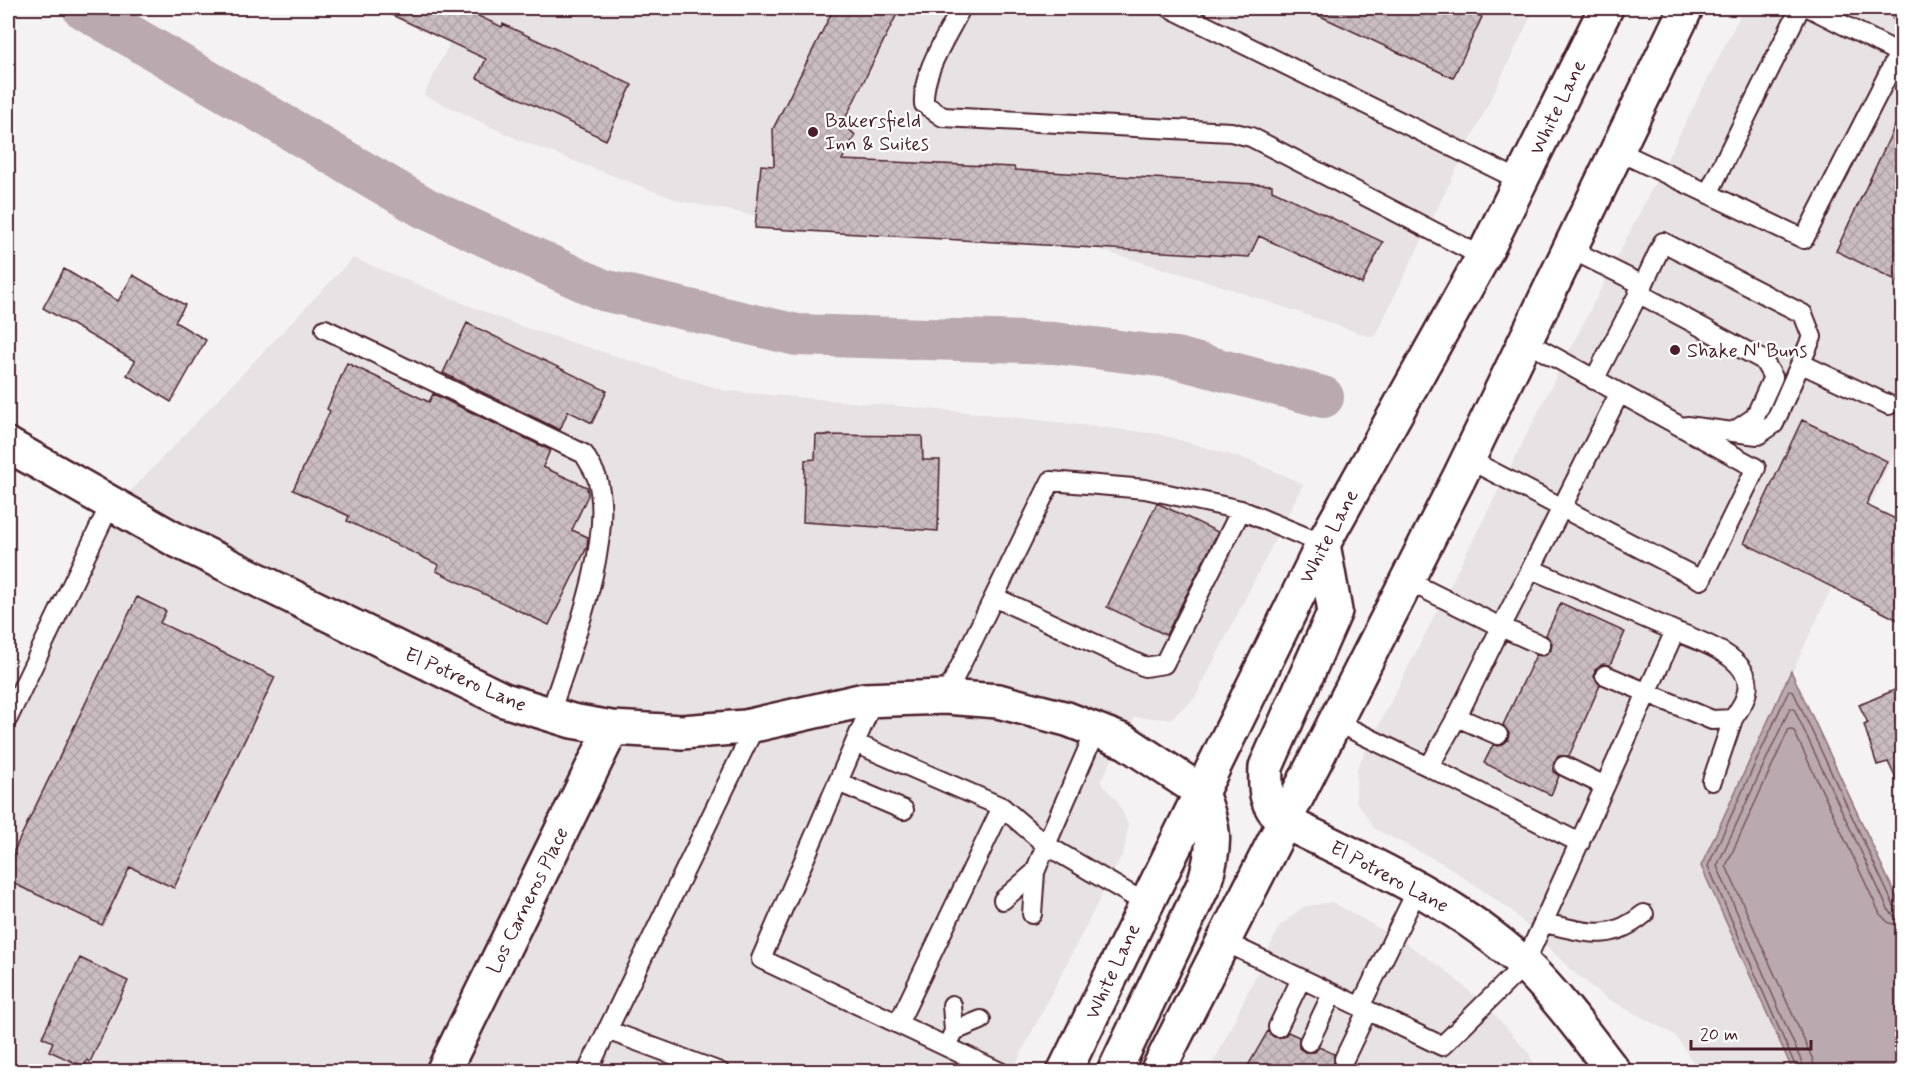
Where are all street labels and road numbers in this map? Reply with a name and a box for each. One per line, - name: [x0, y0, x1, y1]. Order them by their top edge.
- street label: White Lane: [1524, 55, 1593, 160]
- street label: White Lane: [1293, 485, 1365, 588]
- street label: El Potrero Lane: [400, 641, 531, 719]
- street label: Los Carneros Place: [481, 823, 576, 979]
- street label: El Potrero Lane: [1325, 835, 1453, 920]
- street label: White Lane: [1079, 919, 1147, 1024]

